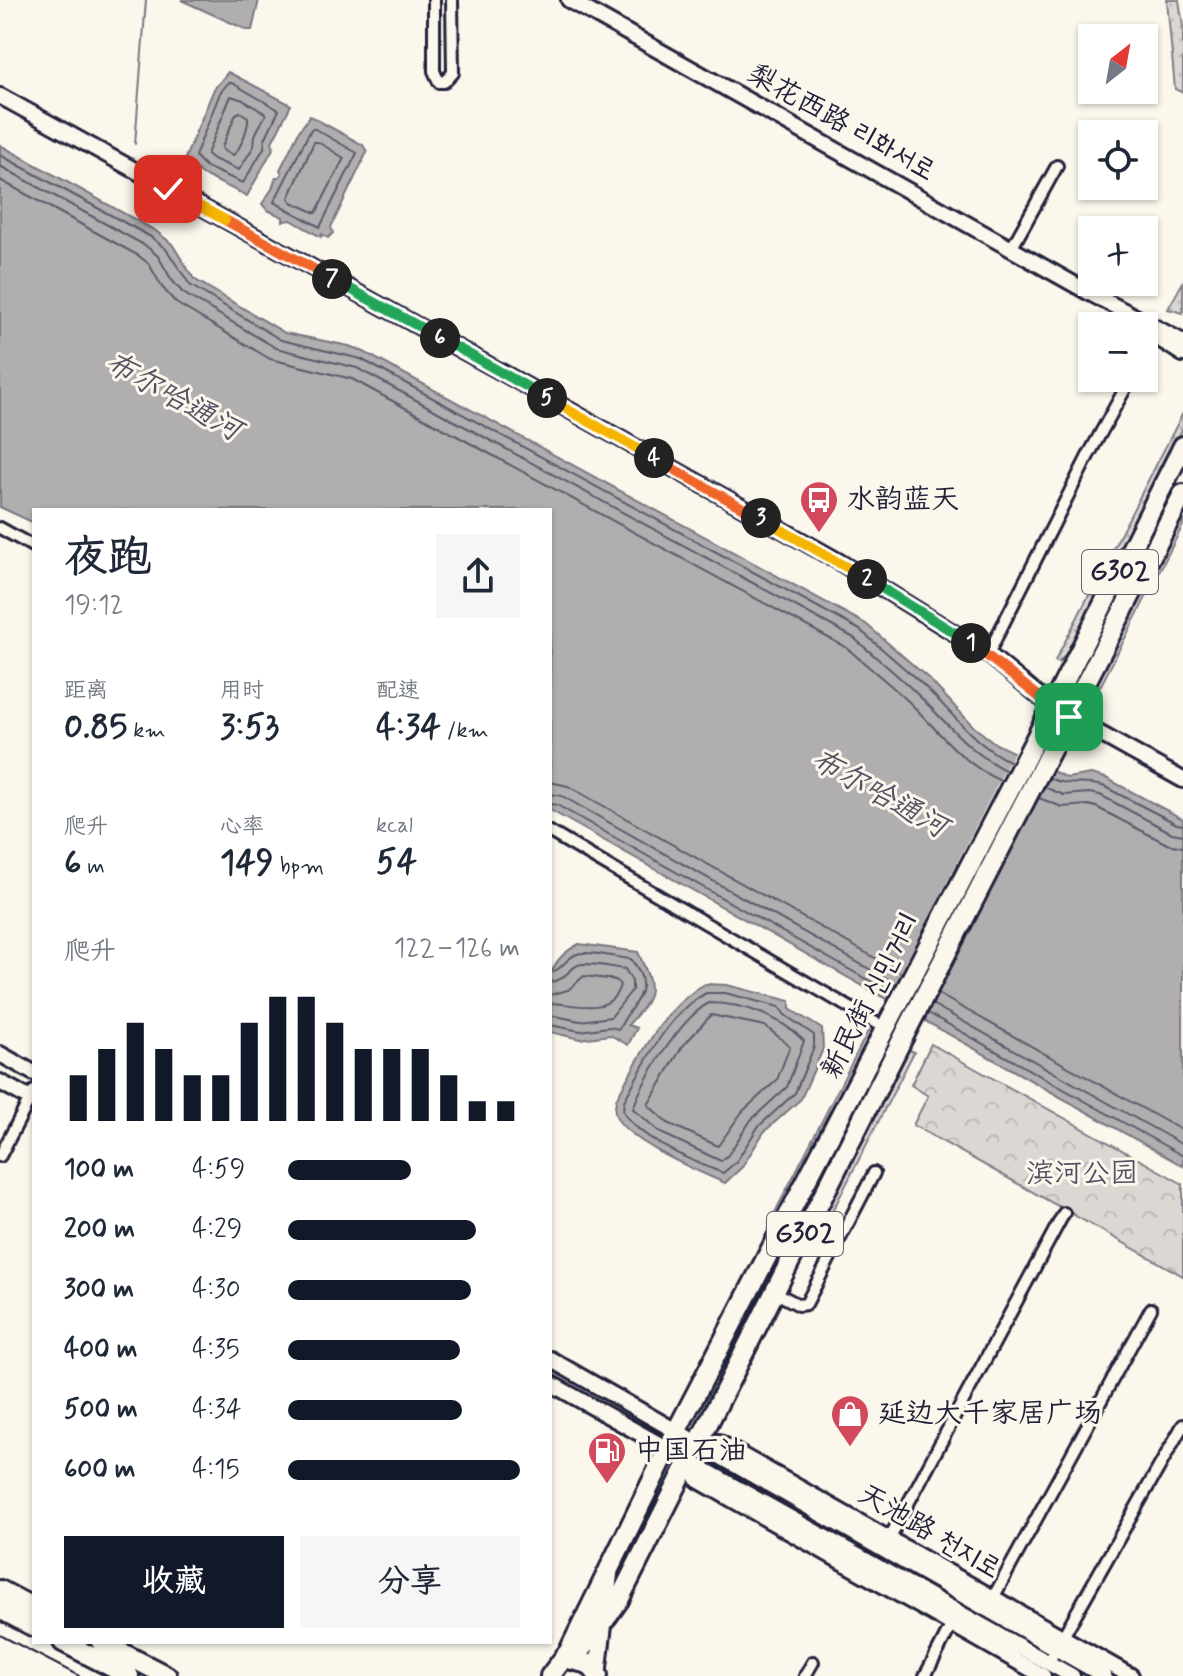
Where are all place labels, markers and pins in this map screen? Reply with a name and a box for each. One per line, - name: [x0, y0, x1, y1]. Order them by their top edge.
- pin: [134, 155, 202, 223]
- pin: 7: [312, 259, 352, 299]
- pin: 6: [420, 318, 460, 358]
- pin: 5: [527, 378, 567, 418]
- pin: 4: [634, 438, 674, 478]
- bus stop icon: 水韵蓝天: [798, 479, 840, 534]
- place label: 水韵蓝天: [847, 482, 959, 519]
- pin: 3: [741, 498, 781, 538]
- pin: 2: [847, 559, 887, 599]
- pin: 1: [951, 623, 991, 663]
- pin: [1035, 683, 1103, 751]
- shop icon: 延边大千家居广场: [829, 1393, 871, 1448]
- place label: 延边大千家居广场: [878, 1396, 1102, 1433]
- fuel station icon: 中国石油: [586, 1430, 628, 1485]
- place label: 中国石油: [635, 1433, 747, 1470]

